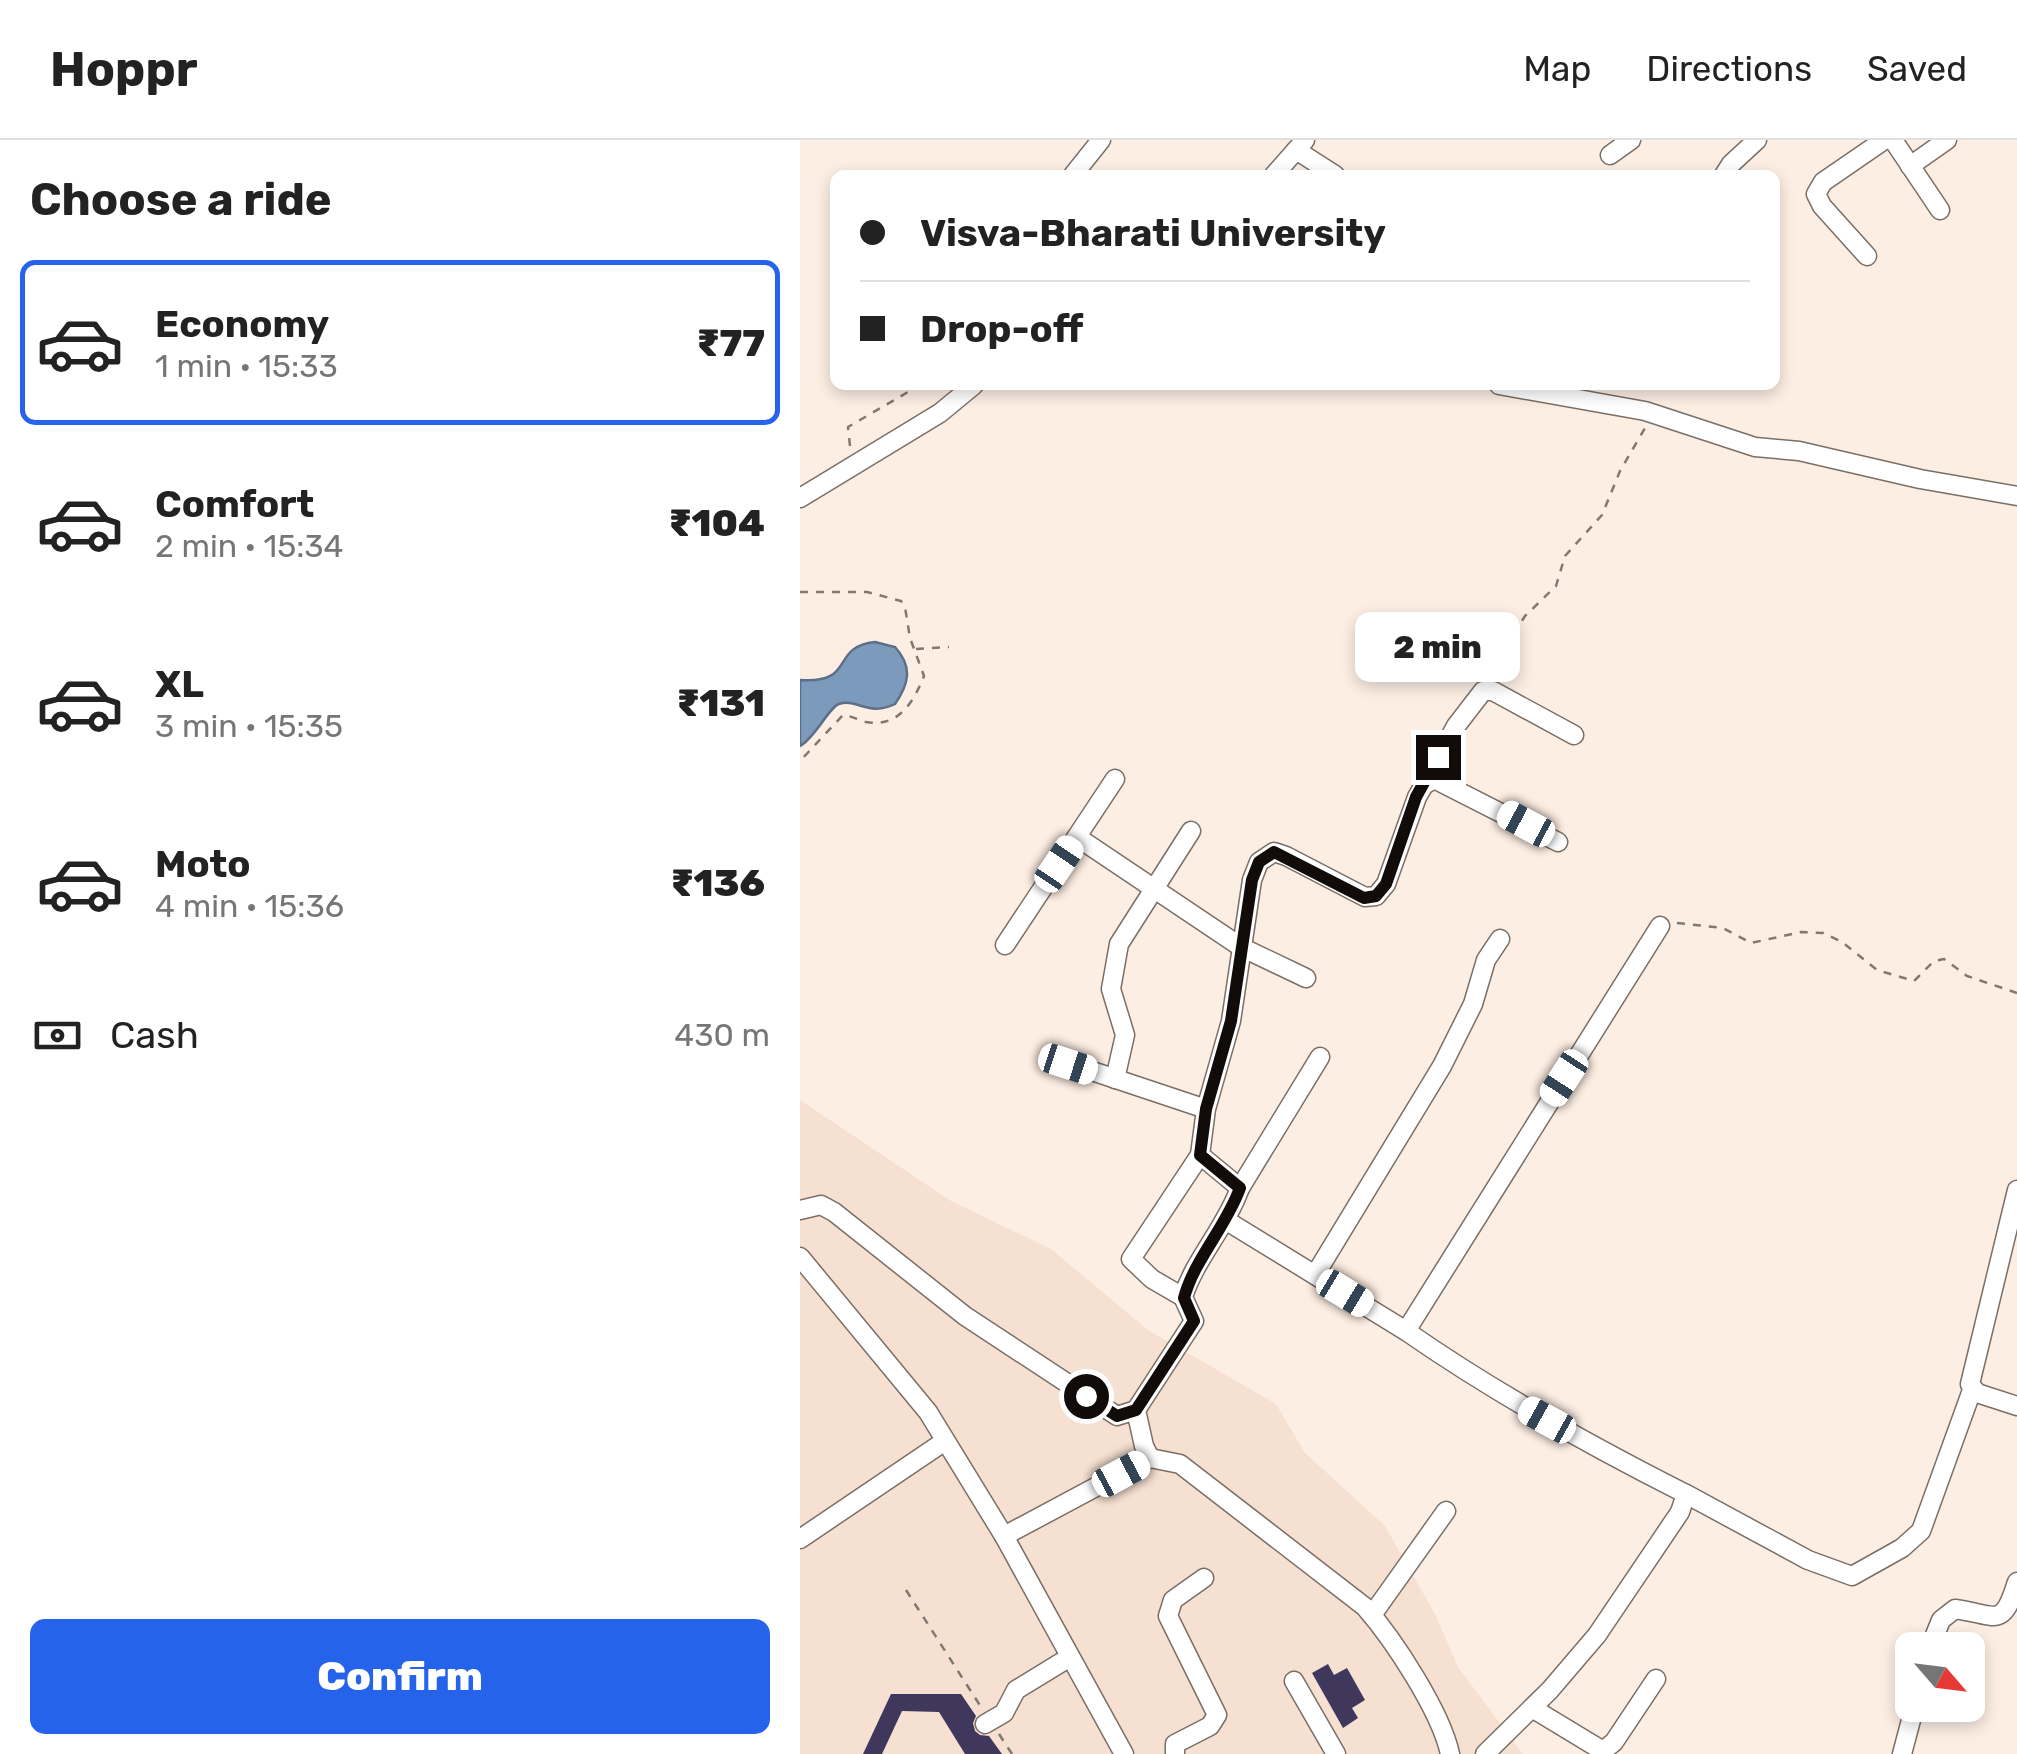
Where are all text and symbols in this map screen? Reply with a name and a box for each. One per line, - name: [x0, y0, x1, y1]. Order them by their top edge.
- text: Hoppr: [50, 41, 197, 98]
- text: Map: [1523, 48, 1591, 90]
- text: Directions: [1646, 48, 1812, 90]
- text: Saved: [1867, 48, 1967, 90]
- text: Choose a ride: [30, 173, 332, 226]
- text: Visva-Bharati University: [920, 210, 1386, 256]
- icon: car: [35, 298, 125, 388]
- text: Economy: [155, 301, 329, 347]
- text: Drop-off: [920, 306, 1083, 352]
- text: ₹77: [696, 320, 765, 366]
- text: 1 min · 15:33: [155, 347, 338, 385]
- icon: car: [35, 478, 125, 568]
- text: Comfort: [155, 481, 314, 527]
- text: ₹104: [668, 500, 765, 546]
- text: 2 min · 15:34: [155, 527, 343, 565]
- callout: 2 min: [1356, 612, 1520, 682]
- text: 2 min: [1393, 628, 1482, 666]
- icon: car: [35, 658, 125, 748]
- text: XL: [155, 661, 204, 707]
- text: ₹131: [676, 680, 765, 726]
- text: 3 min · 15:35: [155, 707, 343, 745]
- route end: [1416, 735, 1461, 780]
- car: [1492, 797, 1560, 851]
- car: [1030, 831, 1088, 897]
- icon: car: [35, 838, 125, 928]
- text: Moto: [155, 841, 251, 887]
- text: ₹136: [670, 860, 765, 906]
- text: 4 min · 15:36: [155, 887, 344, 925]
- icon: cash: [30, 1008, 85, 1063]
- text: Cash: [110, 1012, 199, 1058]
- text: 430 m: [674, 1016, 770, 1054]
- car: [1035, 1040, 1101, 1088]
- car: [1535, 1045, 1593, 1111]
- car: [1312, 1265, 1378, 1321]
- route start: [1064, 1374, 1109, 1419]
- car: [1513, 1392, 1581, 1448]
- car: [1087, 1447, 1155, 1501]
- button: Confirm: [30, 1619, 770, 1734]
- north arrow: [1895, 1632, 1985, 1722]
- map controls: [1895, 1632, 1985, 1722]

